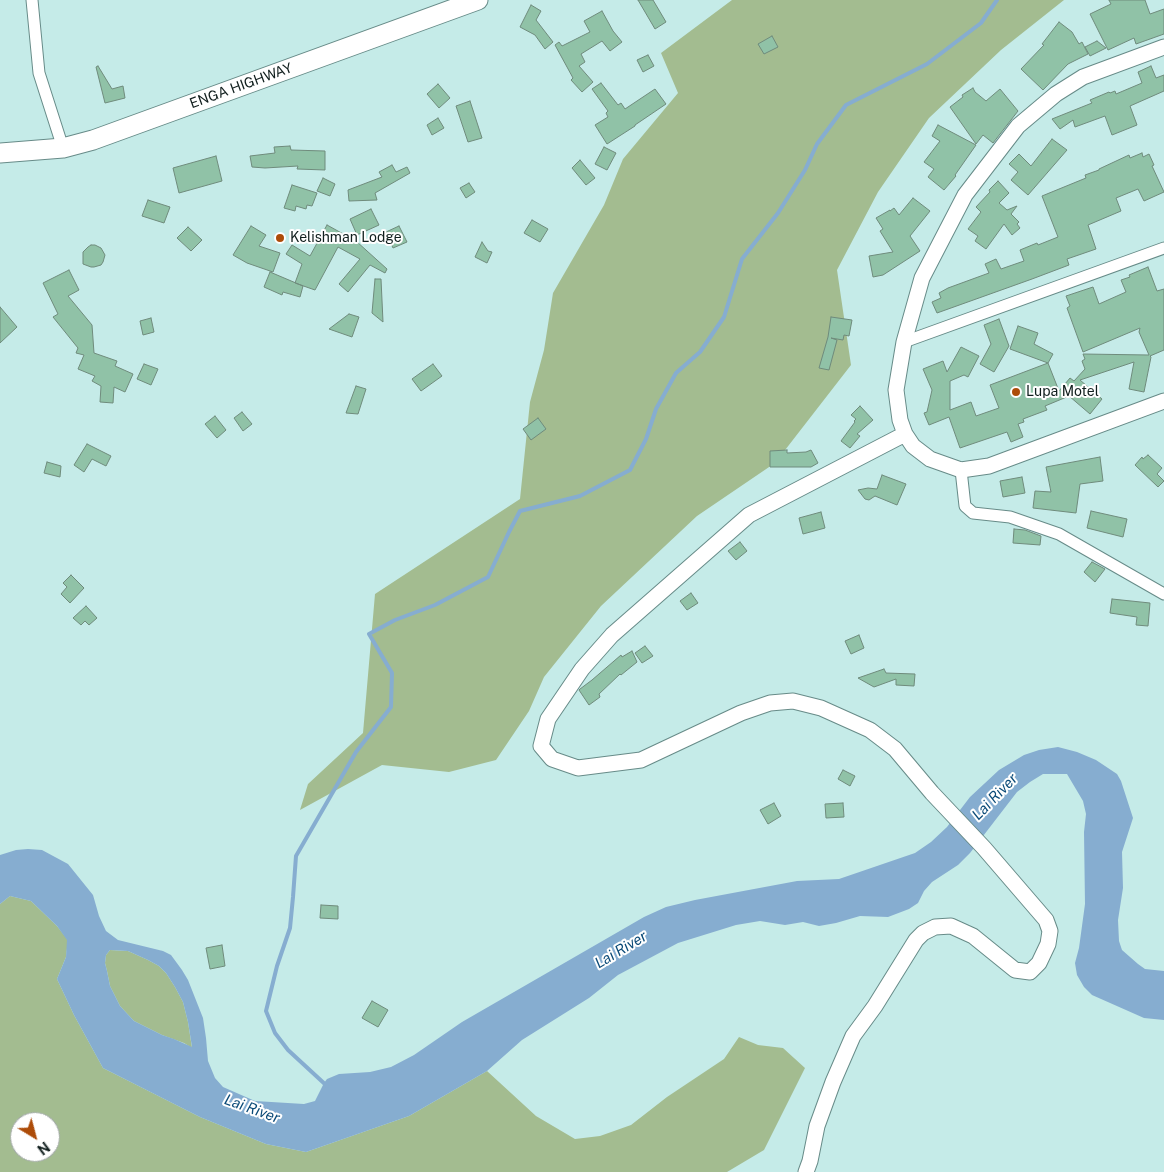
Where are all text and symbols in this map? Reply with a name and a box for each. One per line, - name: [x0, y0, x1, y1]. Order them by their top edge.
- street label: ENGA HIGHWAY: [187, 60, 295, 112]
- place label: Kelishman Lodge: [290, 230, 402, 246]
- marker: Kelishman Lodge: [274, 232, 286, 244]
- place label: Lupa Motel: [1026, 384, 1099, 400]
- marker: Lupa Motel: [1010, 386, 1022, 398]
- water label: Lai River: [968, 770, 1022, 824]
- water label: Lai River: [592, 927, 650, 973]
- water label: Lai River: [222, 1091, 282, 1127]
- north arrow: [10, 1112, 60, 1162]
- text: N: [34, 1138, 53, 1158]

